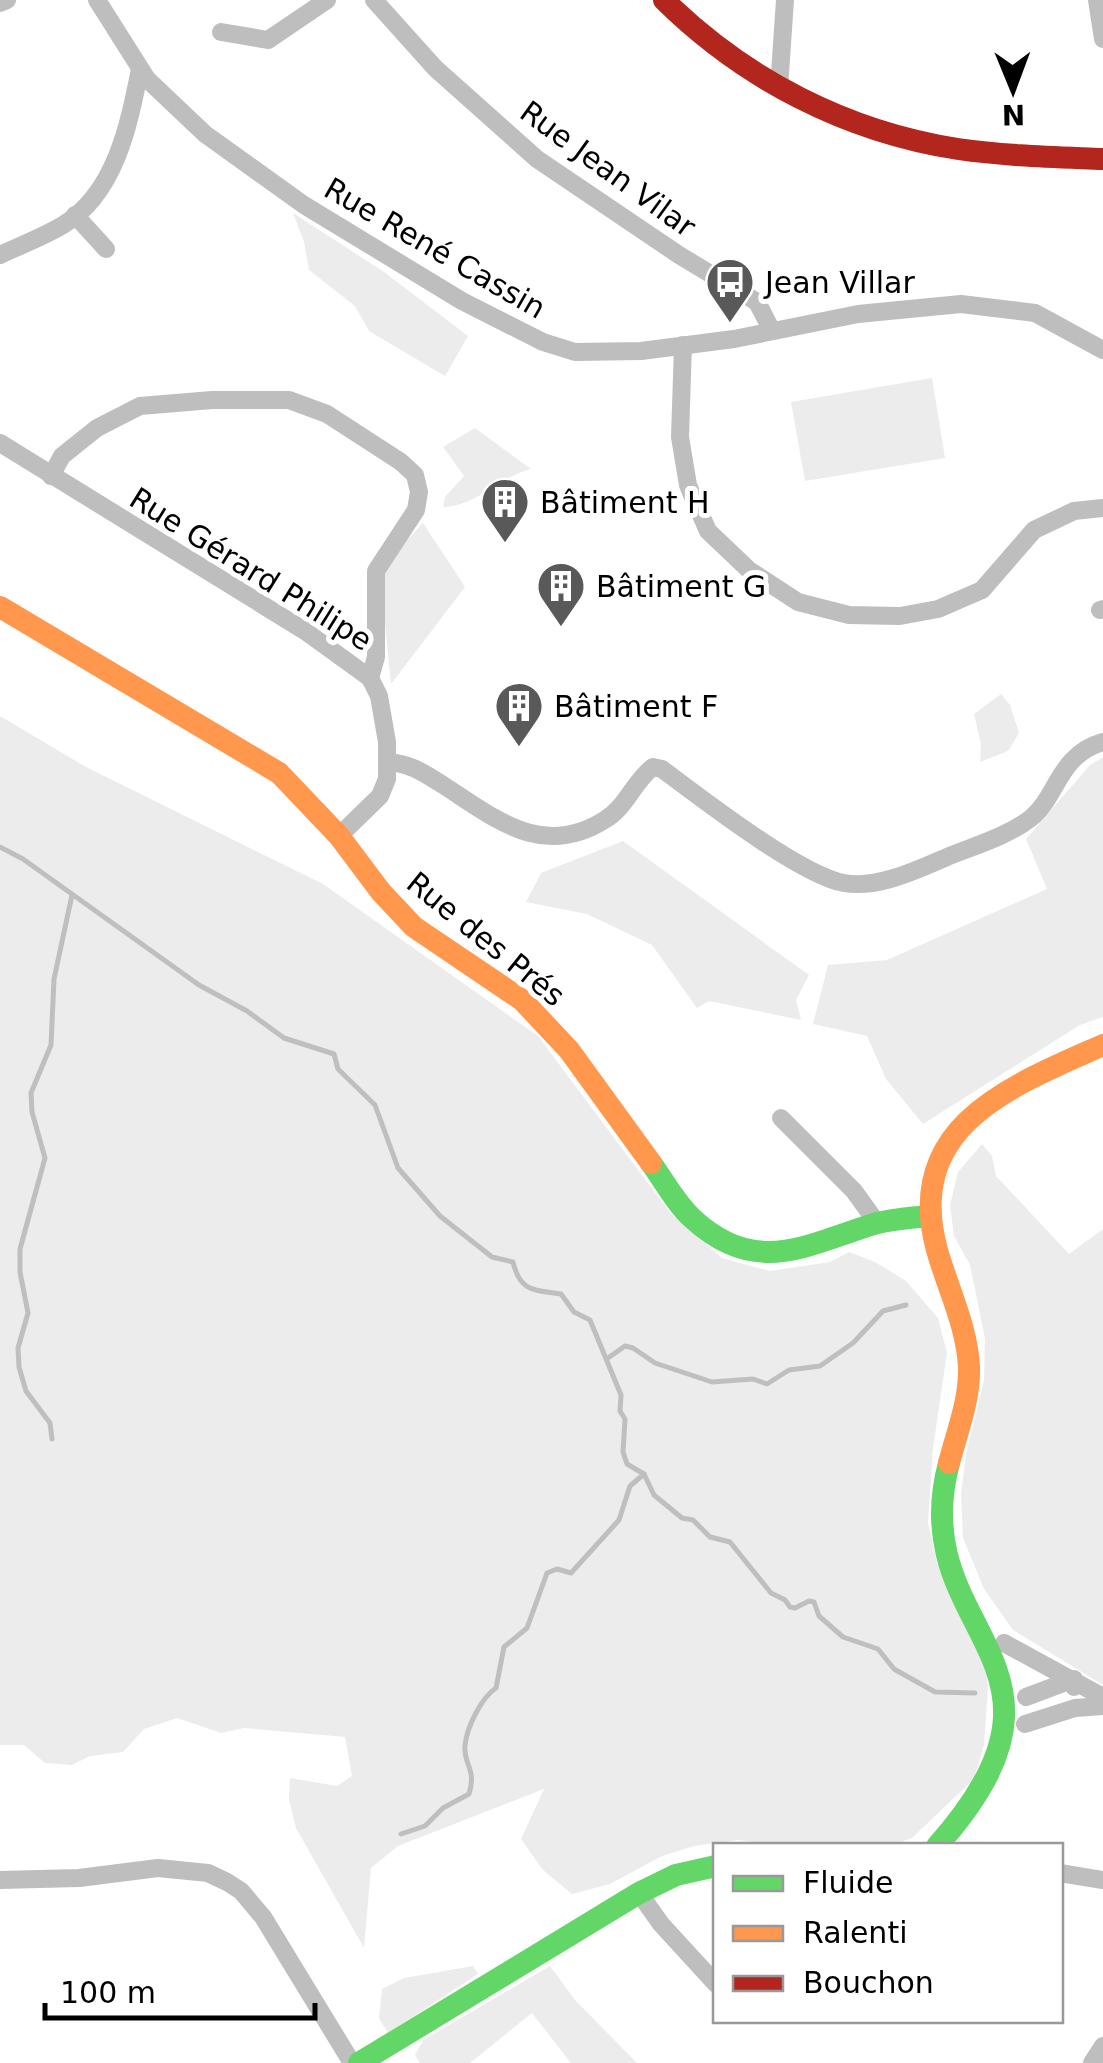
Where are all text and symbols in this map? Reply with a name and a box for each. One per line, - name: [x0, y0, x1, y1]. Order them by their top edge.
- north arrow: [963, 40, 1063, 140]
- street label: Rue Jean Vilar: [514, 94, 703, 245]
- text: N: [1001, 98, 1025, 131]
- street label: Rue René Cassin: [318, 170, 552, 326]
- bus stop icon: Jean Villar: [704, 256, 756, 324]
- place label: Jean Villar: [763, 265, 915, 300]
- building icon: Bâtiment H: [479, 476, 531, 544]
- street label: Rue Gérard Philipe: [123, 480, 379, 658]
- place label: Bâtiment H: [540, 485, 710, 520]
- building icon: Bâtiment G: [535, 560, 587, 628]
- place label: Bâtiment G: [596, 569, 766, 604]
- building icon: Bâtiment F: [493, 680, 545, 748]
- place label: Bâtiment F: [554, 689, 718, 724]
- street label: Rue des Prés: [400, 865, 572, 1013]
- legend: [713, 1843, 1063, 2023]
- text: Fluide: [803, 1865, 893, 1900]
- text: Ralenti: [803, 1915, 907, 1950]
- scale bar: [45, 1958, 315, 2020]
- text: Bouchon: [803, 1965, 934, 2000]
- text: 100 m: [60, 1975, 156, 2010]

